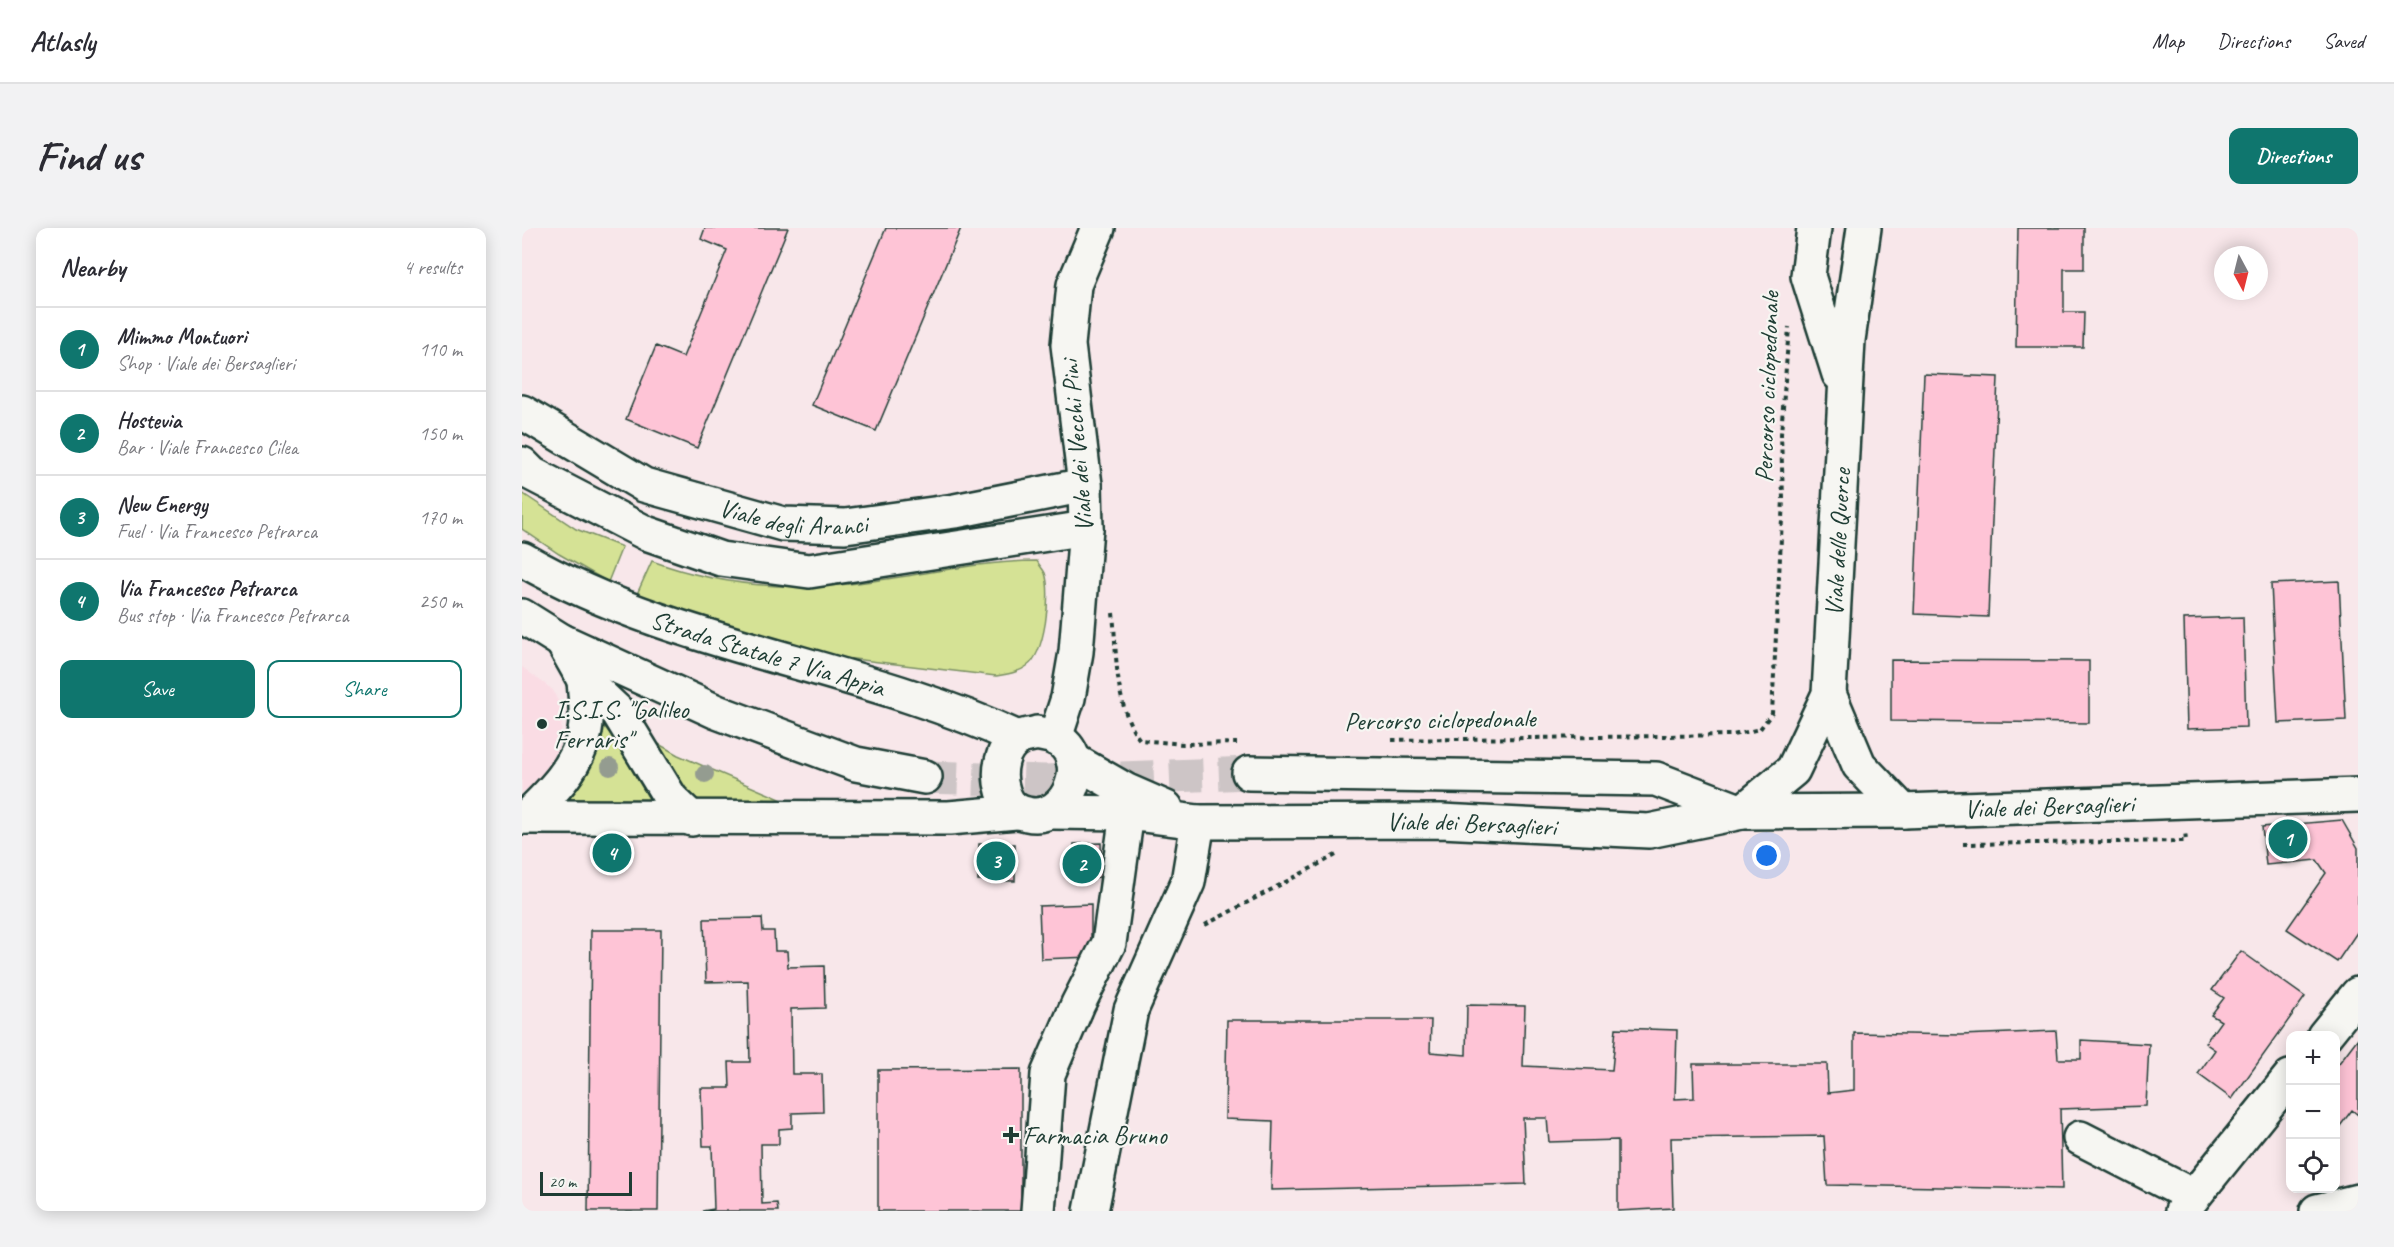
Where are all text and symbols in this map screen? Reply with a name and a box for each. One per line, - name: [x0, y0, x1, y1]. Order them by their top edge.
- text: Atlasly: [30, 24, 95, 59]
- text: Map: [2152, 28, 2184, 54]
- text: Directions: [2217, 28, 2290, 54]
- text: Saved: [2323, 28, 2364, 54]
- button: Directions: [2229, 128, 2358, 184]
- text: Find us: [36, 130, 141, 183]
- north arrow: [2214, 246, 2268, 300]
- text: Nearby: [60, 251, 125, 284]
- text: 4 results: [403, 255, 462, 280]
- street label: Percorso ciclopedonale: [1747, 289, 1787, 483]
- text: Mimmo Montuori: [117, 323, 247, 351]
- text: 1: [75, 337, 84, 362]
- text: 110 m: [419, 337, 462, 362]
- text: Shop · Viale dei Bersaglieri: [117, 351, 295, 376]
- street label: Viale dei Vecchi Pini: [1053, 355, 1101, 533]
- text: Hostevia: [117, 407, 181, 435]
- text: 2: [75, 421, 84, 446]
- text: 150 m: [419, 421, 462, 446]
- text: Bar · Viale Francesco Cilea: [117, 435, 298, 460]
- street label: Viale delle Querce: [1817, 466, 1858, 617]
- street label: Viale degli Aranci: [716, 490, 872, 543]
- text: New Energy: [117, 491, 208, 519]
- text: 3: [75, 505, 84, 530]
- text: 170 m: [419, 505, 462, 530]
- text: Fuel · Via Francesco Petrarca: [117, 519, 317, 544]
- text: Via Francesco Petrarca: [117, 575, 296, 603]
- text: 4: [75, 589, 84, 614]
- text: 250 m: [419, 589, 462, 614]
- street label: Strada Statale 7 Via Appia: [646, 602, 890, 704]
- text: Bus stop · Via Francesco Petrarca: [117, 603, 348, 628]
- button: Save: [60, 660, 255, 718]
- button: Share: [267, 660, 462, 718]
- place label: I.S.I.S. "Galileo Ferraris": [554, 693, 690, 756]
- street label: Percorso ciclopedonale: [1344, 702, 1537, 738]
- marker: I.S.I.S. "Galileo Ferraris": [535, 717, 549, 731]
- street label: Viale dei Bersaglieri: [1964, 786, 2138, 825]
- street label: Viale dei Bersaglieri: [1386, 804, 1560, 843]
- pin: 1: [2268, 816, 2308, 862]
- pin: 4: [592, 830, 632, 876]
- pin: 3: [976, 838, 1016, 884]
- your location: [1752, 841, 1781, 870]
- pin: 2: [1062, 842, 1102, 886]
- map controls: [2286, 1031, 2340, 1193]
- button: +: [2286, 1031, 2340, 1085]
- button: −: [2286, 1085, 2340, 1139]
- place label: Farmacia Bruno: [1023, 1119, 1168, 1152]
- marker: Farmacia Bruno: [1004, 1128, 1018, 1142]
- button: locate: [2286, 1139, 2340, 1193]
- scale bar: [540, 1169, 632, 1196]
- text: 20 m: [549, 1172, 576, 1192]

